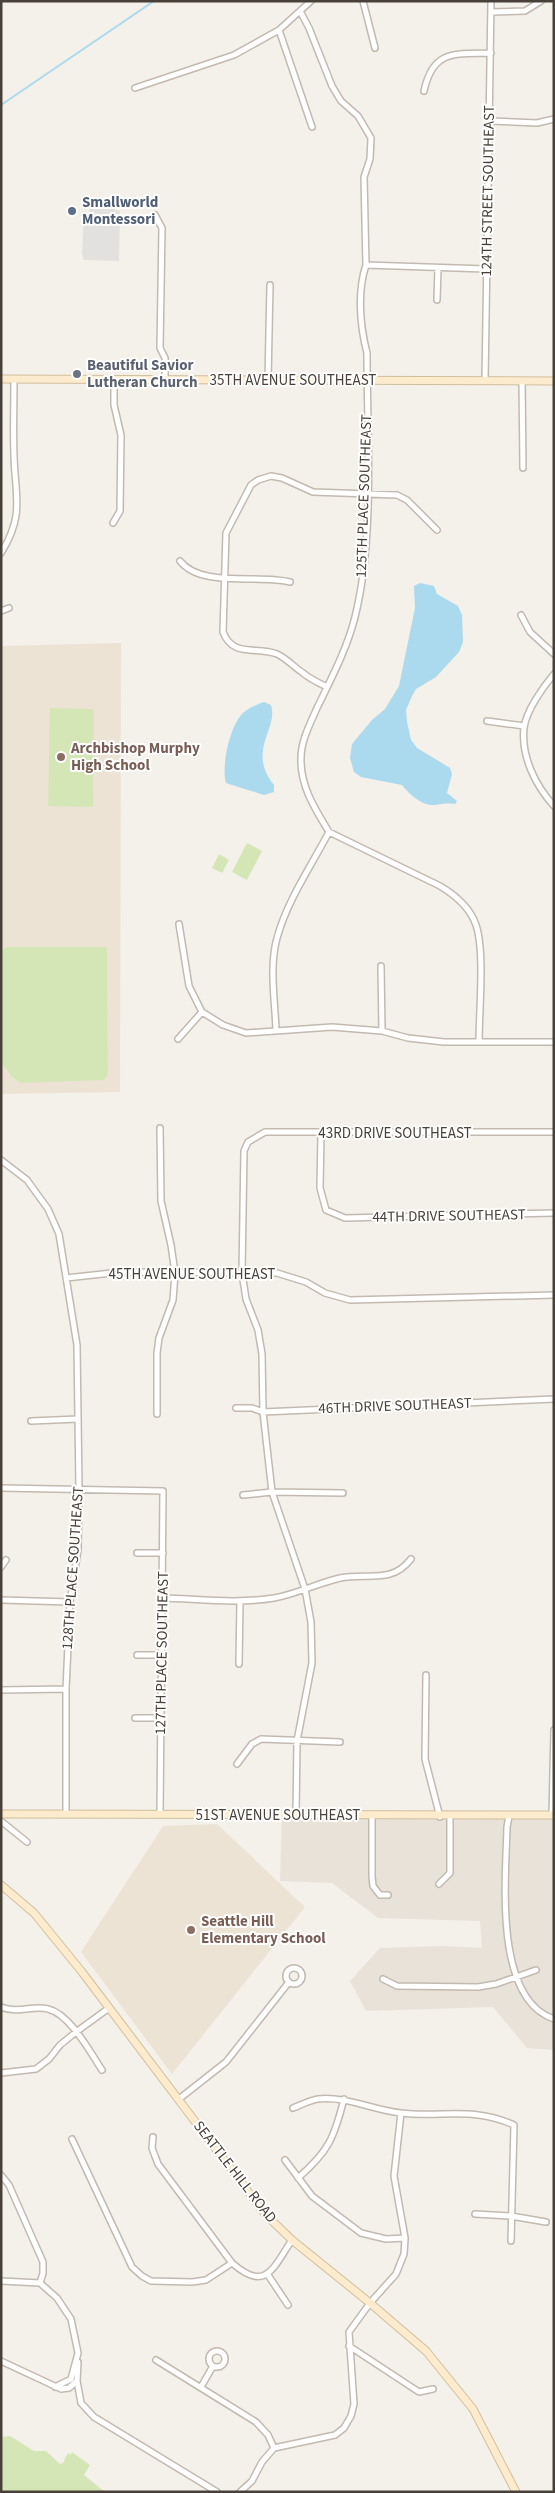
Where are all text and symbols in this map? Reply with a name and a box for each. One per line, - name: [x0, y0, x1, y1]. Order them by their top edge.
- street label: 124TH STREET SOUTHEAST: [476, 105, 500, 277]
- place label: Smallworld Montessori: [82, 192, 158, 230]
- marker: Smallworld Montessori: [66, 205, 78, 217]
- place label: Beautiful Savior Lutheran Church: [87, 355, 197, 393]
- marker: Beautiful Savior Lutheran Church: [71, 368, 83, 380]
- street label: 35TH AVENUE SOUTHEAST: [210, 370, 376, 391]
- street label: 125TH PLACE SOUTHEAST: [351, 414, 377, 578]
- place label: Archbishop Murphy High School: [70, 738, 200, 776]
- marker: Archbishop Murphy High School: [55, 751, 67, 763]
- street label: 43RD DRIVE SOUTHEAST: [318, 1123, 472, 1144]
- street label: 44TH DRIVE SOUTHEAST: [372, 1204, 526, 1228]
- street label: 45TH AVENUE SOUTHEAST: [109, 1264, 275, 1285]
- street label: 46TH DRIVE SOUTHEAST: [318, 1393, 472, 1419]
- street label: 128TH PLACE SOUTHEAST: [57, 1486, 89, 1650]
- street label: 127TH PLACE SOUTHEAST: [150, 1571, 174, 1735]
- street label: 51ST AVENUE SOUTHEAST: [196, 1805, 360, 1826]
- place label: Seattle Hill Elementary School: [201, 1911, 326, 1949]
- marker: Seattle Hill Elementary School: [185, 1924, 197, 1936]
- street label: SEATTLE HILL ROAD: [188, 2116, 282, 2228]

